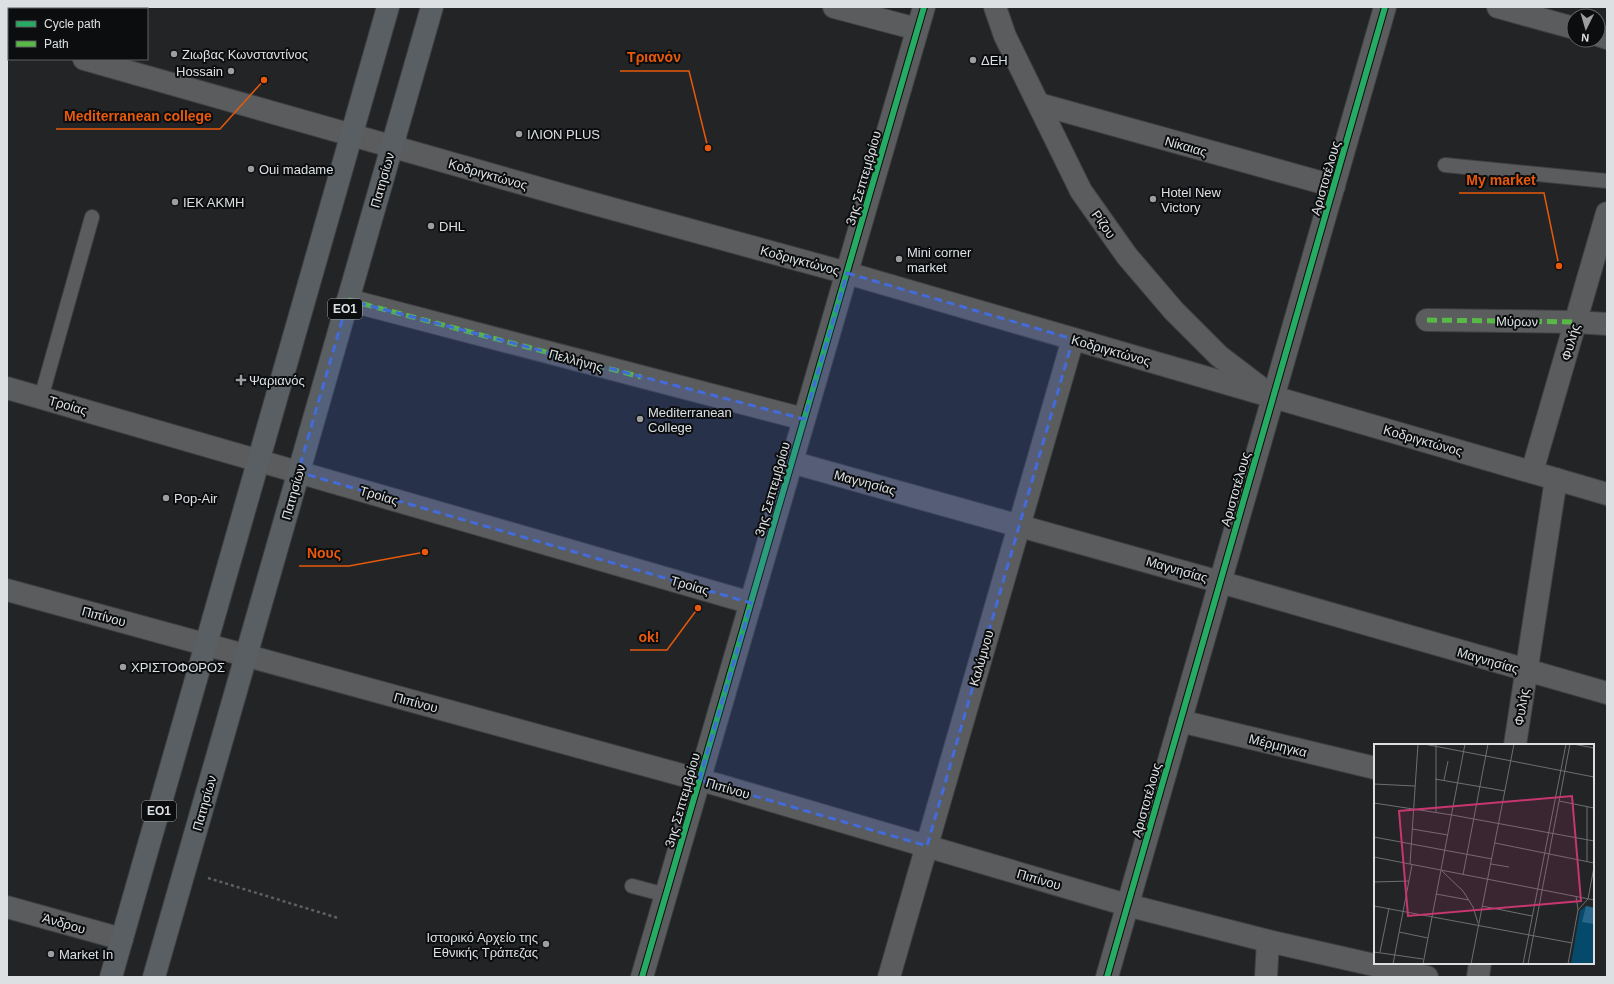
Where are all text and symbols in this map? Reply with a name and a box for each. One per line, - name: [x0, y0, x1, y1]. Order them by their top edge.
- legend: [8, 8, 148, 60]
- north arrow: [1566, 8, 1606, 48]
- text: Cycle path: [44, 17, 101, 31]
- text: N: [1581, 32, 1590, 44]
- text: Path: [44, 37, 69, 51]
- callout: Τριανόν: [620, 45, 689, 71]
- place label: Ζιωβας Κωνσταντίνος: [182, 47, 308, 62]
- marker: Ζιωβας Κωνσταντίνος: [169, 49, 179, 59]
- text: Τριανόν: [627, 49, 681, 65]
- place label: ΔΕΗ: [981, 53, 1008, 68]
- marker: ΔΕΗ: [968, 55, 978, 65]
- place label: Hossain: [176, 64, 223, 79]
- marker: Hossain: [226, 66, 236, 76]
- callout: Mediterranean college: [56, 103, 220, 129]
- text: Mediterranean college: [64, 108, 212, 124]
- place label: ΙΛΙΟΝ PLUS: [527, 127, 600, 142]
- marker: ΙΛΙΟΝ PLUS: [514, 129, 524, 139]
- street label: 3ης Σεπτεμβρίου: [843, 129, 884, 227]
- street label: Νίκαιας: [1163, 133, 1209, 160]
- street label: Αριστοτέλους: [1308, 139, 1343, 217]
- street label: Πατησίων: [367, 151, 398, 210]
- street label: Κοδριγκτώνος: [447, 156, 529, 193]
- place label: Oui madame: [259, 162, 333, 177]
- marker: Oui madame: [246, 164, 256, 174]
- callout: My market: [1459, 167, 1544, 193]
- text: My market: [1466, 172, 1536, 188]
- place label: Hotel New Victory: [1161, 185, 1222, 215]
- marker: Hotel New Victory: [1148, 194, 1158, 204]
- place label: ΙΕΚ ΑΚΜΗ: [183, 195, 244, 210]
- marker: ΙΕΚ ΑΚΜΗ: [170, 197, 180, 207]
- street label: Ρίζου: [1088, 207, 1119, 241]
- place label: DHL: [439, 219, 465, 234]
- marker: DHL: [426, 221, 436, 231]
- street label: Κοδριγκτώνος: [759, 243, 841, 278]
- place label: Mini corner market: [907, 245, 972, 275]
- marker: Mini corner market: [894, 254, 904, 264]
- road number: ΕΟ1: [328, 299, 362, 319]
- street label: Μύρων: [1496, 314, 1538, 329]
- street label: Φυλής: [1558, 322, 1583, 362]
- street label: Κοδριγκτώνος: [1070, 332, 1152, 369]
- street label: Πελλήνης: [547, 346, 605, 375]
- place label: Ψαριανός: [249, 373, 305, 388]
- marker: Ψαριανός: [236, 375, 246, 385]
- street label: Τροίας: [47, 393, 89, 418]
- place label: Mediterranean College: [648, 405, 732, 435]
- marker: Mediterranean College: [635, 414, 645, 424]
- street label: Κοδριγκτώνος: [1382, 422, 1464, 459]
- street label: 3ης Σεπτεμβρίου: [752, 440, 793, 538]
- street label: Αριστοτέλους: [1218, 450, 1253, 528]
- street label: Πατησίων: [278, 463, 309, 522]
- street label: Μαγνησίας: [832, 467, 897, 498]
- street label: Τροίας: [358, 483, 400, 508]
- place label: Pop-Air: [174, 491, 218, 506]
- marker: Pop-Air: [161, 493, 171, 503]
- callout: Νους: [299, 540, 349, 566]
- text: Νους: [307, 545, 341, 561]
- street label: Μαγνησίας: [1144, 554, 1209, 585]
- street label: Τροίας: [669, 573, 711, 598]
- street label: Πιπίνου: [80, 603, 128, 630]
- callout: ok!: [630, 624, 667, 650]
- street label: Καλύμνου: [966, 628, 997, 688]
- text: ok!: [639, 629, 660, 645]
- street label: Μαγνησίας: [1455, 645, 1520, 676]
- place label: ΧΡΙΣΤΟΦΟΡΟΣ: [131, 660, 225, 675]
- marker: ΧΡΙΣΤΟΦΟΡΟΣ: [118, 662, 128, 672]
- street label: Φυλής: [1511, 687, 1532, 727]
- street label: Πιπίνου: [392, 689, 440, 716]
- street label: Μέρμηγκα: [1247, 731, 1309, 760]
- inset map: [1374, 744, 1594, 964]
- street label: 3ης Σεπτεμβρίου: [662, 751, 703, 849]
- street label: Αριστοτέλους: [1129, 761, 1164, 839]
- street label: Πατησίων: [189, 774, 220, 833]
- street label: Πιπίνου: [704, 775, 752, 802]
- road number: ΕΟ1: [142, 801, 176, 821]
- street label: Πιπίνου: [1015, 866, 1063, 893]
- street label: Άνδρου: [41, 910, 87, 937]
- place label: Ιστορικό Αρχείο της Εθνικής Τράπεζας: [426, 930, 538, 960]
- marker: Ιστορικό Αρχείο της Εθνικής Τράπεζας: [541, 939, 551, 949]
- place label: Market In: [59, 947, 113, 962]
- marker: Market In: [46, 949, 56, 959]

